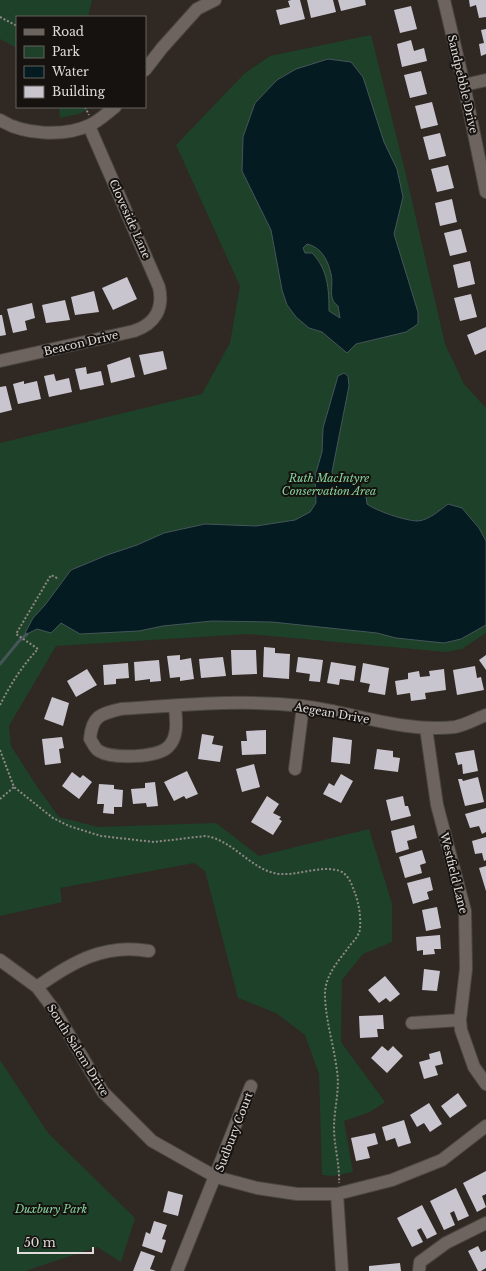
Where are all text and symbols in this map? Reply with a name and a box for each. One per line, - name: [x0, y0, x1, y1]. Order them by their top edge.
- legend: [16, 16, 146, 108]
- text: Road: [52, 24, 84, 39]
- street label: Sandpebble Drive: [445, 33, 481, 135]
- text: Park: [52, 44, 80, 59]
- text: Water: [51, 64, 89, 79]
- text: Building: [52, 84, 106, 99]
- street label: Cloveside Lane: [106, 177, 154, 261]
- street label: Beacon Drive: [42, 328, 120, 358]
- park label: Ruth MacIntyre Conservation Area: [282, 471, 376, 498]
- street label: Aegean Drive: [293, 699, 371, 726]
- street label: Westfield Lane: [437, 830, 471, 915]
- street label: South Salem Drive: [44, 1001, 112, 1099]
- street label: Sudbury Court: [212, 1089, 256, 1174]
- park label: Duxbury Park: [14, 1202, 87, 1216]
- scale bar: [18, 1229, 93, 1255]
- text: 50 m: [24, 1235, 56, 1250]

